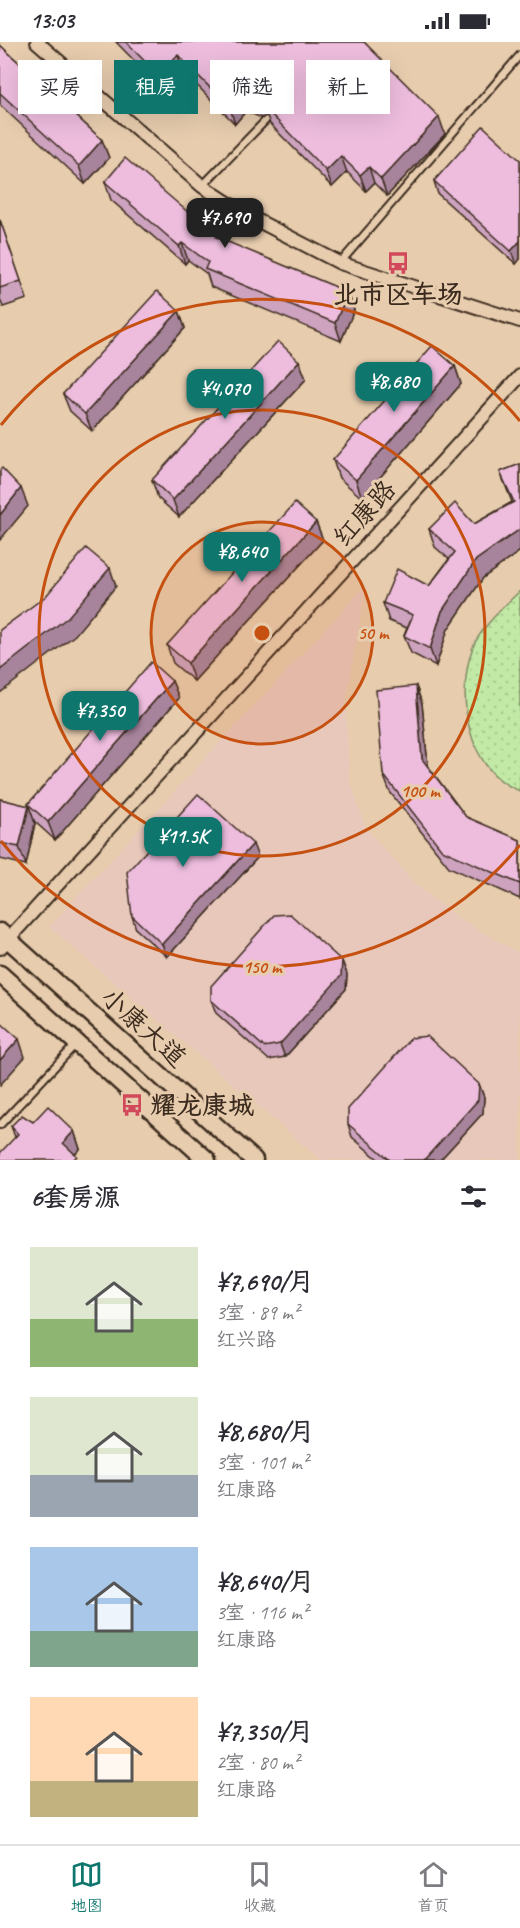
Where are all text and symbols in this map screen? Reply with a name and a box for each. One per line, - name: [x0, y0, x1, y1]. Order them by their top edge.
- text: 13:03: [30, 7, 74, 35]
- chip: 买房: [18, 60, 102, 114]
- chip: 租房: [114, 60, 198, 114]
- chip: 筛选: [210, 60, 294, 114]
- chip: 新上: [306, 60, 390, 114]
- pin: ¥7,690: [176, 198, 274, 249]
- text: ¥7,690: [200, 205, 250, 230]
- bus stop icon: 北市区车场: [385, 250, 411, 276]
- place label: 北市区车场: [333, 278, 463, 311]
- pin: ¥8,680: [345, 362, 443, 413]
- pin: ¥4,070: [176, 369, 274, 420]
- text: ¥8,680: [369, 369, 419, 394]
- text: ¥4,070: [201, 376, 249, 401]
- street label: 红康路: [326, 473, 403, 553]
- pin: ¥8,640: [193, 532, 291, 583]
- text: ¥8,640: [217, 539, 267, 564]
- text: 50 m: [358, 622, 390, 644]
- centre of rings: [252, 623, 272, 643]
- pin: ¥7,350: [51, 691, 149, 742]
- text: ¥7,350: [76, 698, 124, 723]
- text: 100 m: [401, 780, 441, 802]
- pin: ¥11.5K: [134, 817, 232, 868]
- text: ¥11.5K: [158, 824, 208, 849]
- text: 150 m: [243, 956, 283, 978]
- street label: 小康大道: [94, 980, 193, 1074]
- place label: 耀龙康城: [150, 1089, 254, 1122]
- bus stop icon: 耀龙康城: [119, 1092, 145, 1118]
- icon: filters: [457, 1180, 490, 1213]
- text: 6套房源: [30, 1181, 120, 1214]
- text: ¥7,690/月: [216, 1265, 314, 1298]
- icon: home: [78, 1271, 150, 1343]
- text: 3室 · 89 m²: [216, 1300, 299, 1325]
- text: 红兴路: [216, 1327, 276, 1352]
- text: ¥8,680/月: [216, 1415, 315, 1448]
- icon: home: [78, 1421, 150, 1493]
- text: 3室 · 101 m²: [216, 1450, 308, 1475]
- text: 红康路: [216, 1477, 276, 1502]
- text: ¥8,640/月: [216, 1565, 315, 1598]
- icon: home: [78, 1571, 150, 1643]
- text: 3室 · 116 m²: [216, 1600, 308, 1625]
- text: 红康路: [216, 1627, 276, 1652]
- text: ¥7,350/月: [216, 1715, 314, 1748]
- icon: home: [78, 1721, 150, 1793]
- text: 2室 · 80 m²: [216, 1750, 299, 1775]
- text: 红康路: [216, 1777, 276, 1802]
- tab: 地图: [70, 1858, 103, 1916]
- tab: 收藏: [243, 1858, 276, 1916]
- tab: 首页: [417, 1858, 450, 1916]

